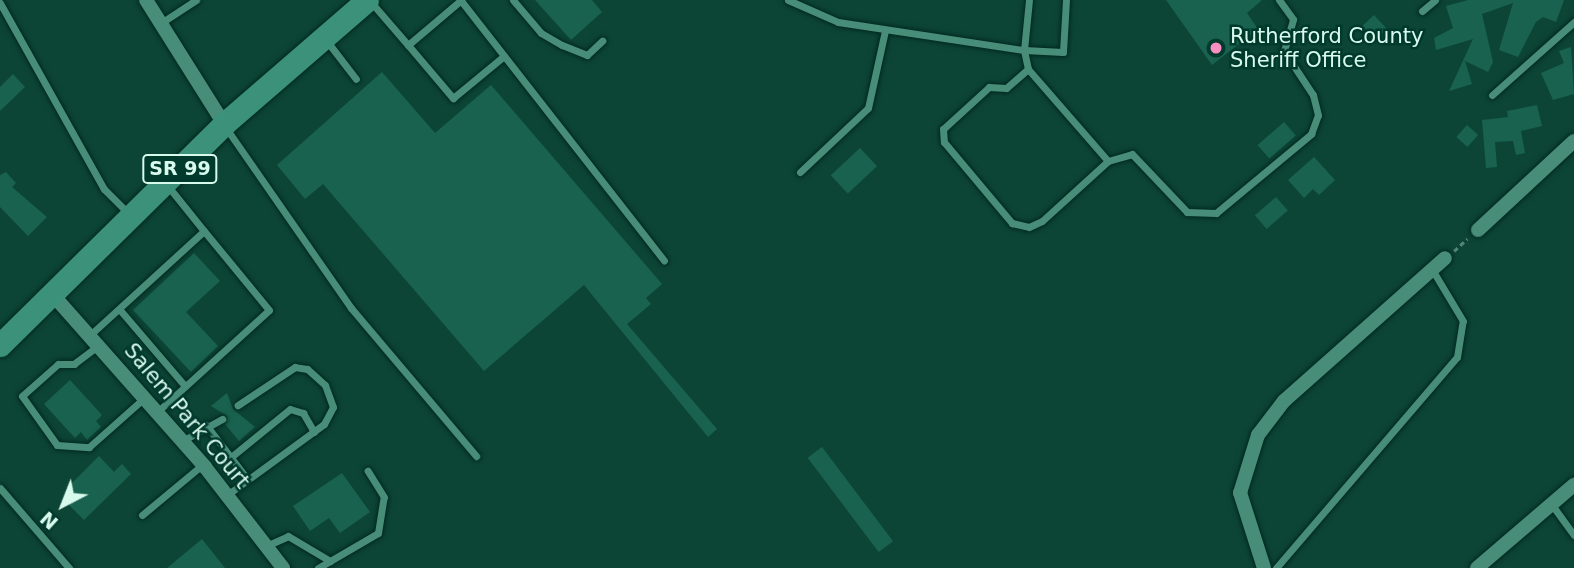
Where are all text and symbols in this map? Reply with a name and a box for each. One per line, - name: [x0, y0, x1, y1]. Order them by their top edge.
- place label: Rutherford County Sheriff Office: [1230, 23, 1423, 73]
- marker: Rutherford County Sheriff Office: [1208, 40, 1224, 56]
- road number: SR 99: [142, 154, 218, 184]
- street label: Salem Park Court: [119, 338, 255, 494]
- north arrow: [28, 470, 98, 540]
- text: N: [36, 507, 62, 534]

